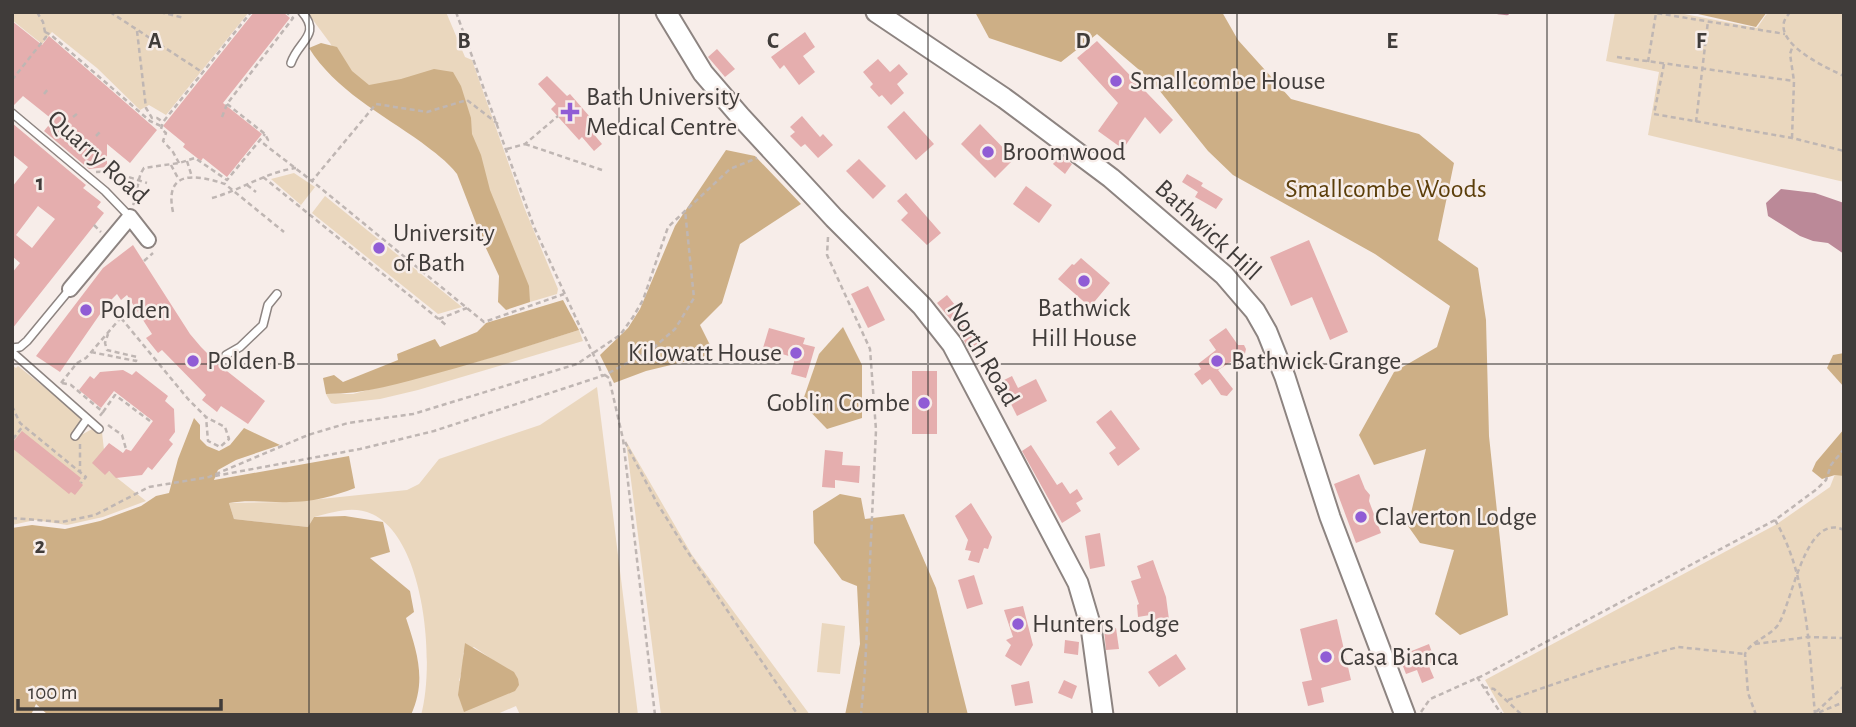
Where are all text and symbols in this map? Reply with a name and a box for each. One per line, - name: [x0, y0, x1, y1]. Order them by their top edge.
- text: A: [148, 30, 162, 53]
- text: B: [457, 30, 471, 53]
- text: C: [767, 30, 779, 53]
- text: D: [1075, 30, 1091, 53]
- text: E: [1386, 30, 1398, 53]
- text: F: [1696, 30, 1707, 53]
- place label: Smallcombe House: [1130, 68, 1326, 94]
- marker: Smallcombe House: [1108, 73, 1124, 89]
- place label: Bath University Medical Centre: [586, 84, 740, 140]
- marker: Bath University Medical Centre: [560, 102, 580, 122]
- street label: Quarry Road: [43, 105, 153, 209]
- place label: Broomwood: [1002, 139, 1126, 165]
- marker: Broomwood: [980, 144, 996, 160]
- text: 1: [36, 172, 44, 195]
- street label: Bathwick Hill: [1150, 175, 1266, 285]
- park label: Smallcombe Woods: [1285, 176, 1487, 202]
- place label: University of Bath: [393, 220, 495, 276]
- marker: University of Bath: [371, 240, 387, 256]
- marker: Bathwick Hill House: [1076, 273, 1092, 289]
- place label: Bathwick Hill House: [1031, 295, 1137, 351]
- place label: Polden: [100, 297, 171, 323]
- street label: North Road: [942, 298, 1024, 410]
- marker: Polden: [78, 302, 94, 318]
- place label: Kilowatt House: [628, 340, 782, 366]
- marker: Kilowatt House: [788, 345, 804, 361]
- place label: Polden B: [207, 348, 296, 374]
- place label: Bathwick Grange: [1231, 348, 1401, 374]
- marker: Polden B: [185, 353, 201, 369]
- marker: Bathwick Grange: [1209, 353, 1225, 369]
- place label: Goblin Combe: [767, 390, 910, 416]
- marker: Goblin Combe: [916, 395, 932, 411]
- place label: Claverton Lodge: [1375, 504, 1537, 530]
- marker: Claverton Lodge: [1353, 509, 1369, 525]
- text: 2: [35, 535, 46, 558]
- place label: Hunters Lodge: [1032, 611, 1180, 637]
- marker: Hunters Lodge: [1010, 616, 1026, 632]
- place label: Casa Bianca: [1340, 644, 1459, 670]
- marker: Casa Bianca: [1318, 649, 1334, 665]
- scale bar: [18, 668, 220, 712]
- text: 100 m: [28, 682, 78, 703]

